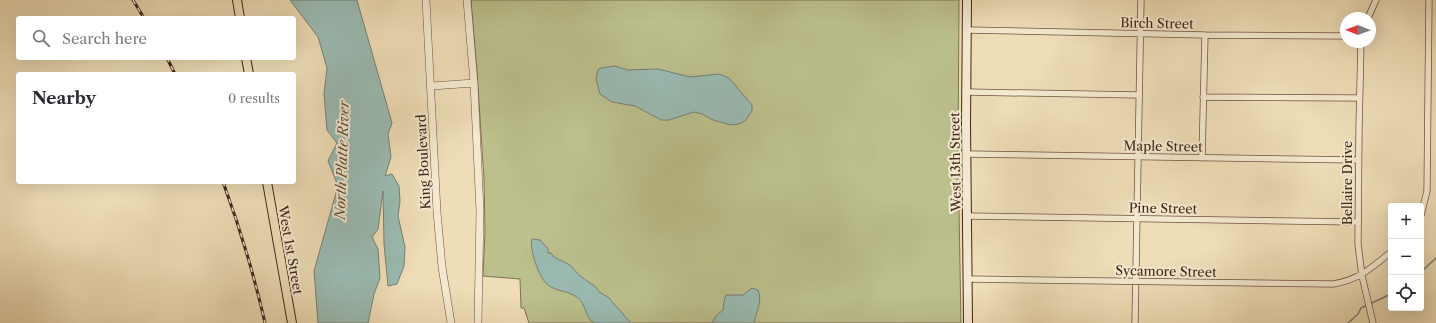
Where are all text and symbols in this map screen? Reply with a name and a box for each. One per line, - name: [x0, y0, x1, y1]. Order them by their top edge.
- north arrow: [1340, 12, 1376, 48]
- street label: Birch Street: [1120, 14, 1194, 32]
- search box: [16, 16, 296, 60]
- icon: search: [30, 27, 52, 49]
- text: Search here: [62, 29, 147, 48]
- text: Nearby: [32, 88, 96, 108]
- text: 0 results: [228, 90, 280, 106]
- water label: North Platte River: [331, 99, 353, 221]
- street label: West 13th Street: [946, 112, 964, 213]
- street label: King Boulevard: [413, 114, 433, 210]
- street label: Maple Street: [1123, 137, 1203, 155]
- street label: Bellaire Drive: [1339, 141, 1355, 225]
- street label: Pine Street: [1129, 199, 1198, 217]
- street label: West 1st Street: [275, 203, 307, 296]
- map controls: [1388, 203, 1424, 311]
- button: +: [1388, 203, 1424, 239]
- button: −: [1388, 239, 1424, 275]
- street label: Sycamore Street: [1115, 262, 1217, 280]
- button: locate: [1388, 275, 1424, 311]

